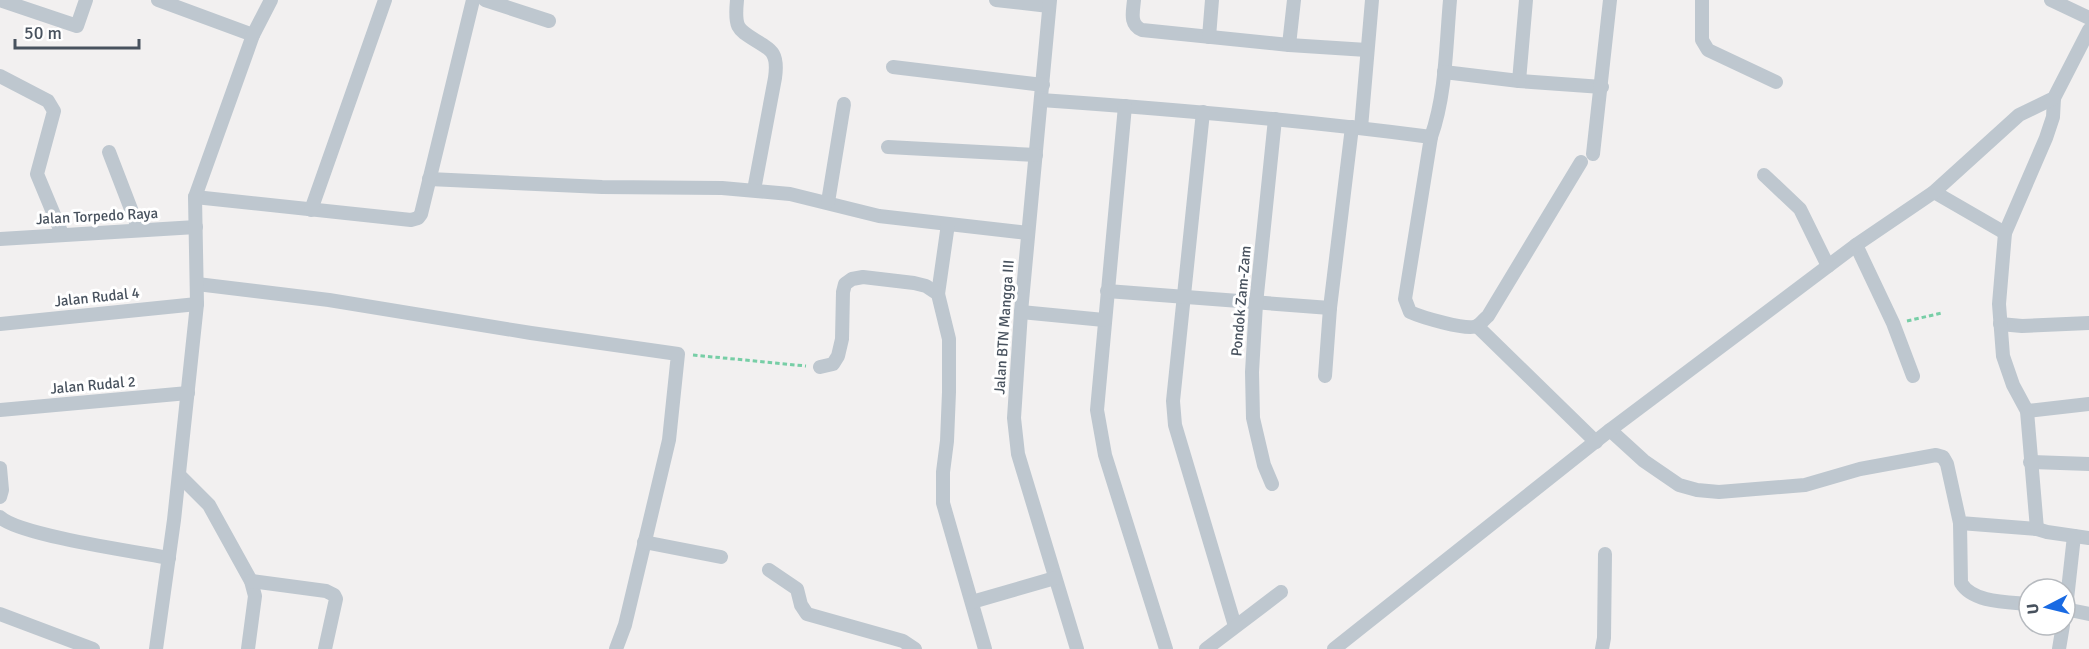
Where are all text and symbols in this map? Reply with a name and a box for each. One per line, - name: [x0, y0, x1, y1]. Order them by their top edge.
- scale bar: [15, 12, 140, 50]
- text: 50 m: [24, 22, 62, 44]
- street label: Jalan Torpedo Raya: [36, 204, 158, 228]
- street label: Pondok Zam-Zam: [1227, 245, 1255, 357]
- street label: Jalan BTN Mangga III: [990, 259, 1018, 395]
- street label: Jalan Rudal 4: [53, 284, 141, 310]
- street label: Jalan Rudal 2: [50, 372, 136, 398]
- north arrow: [2017, 577, 2077, 637]
- text: U: [2023, 602, 2044, 615]

